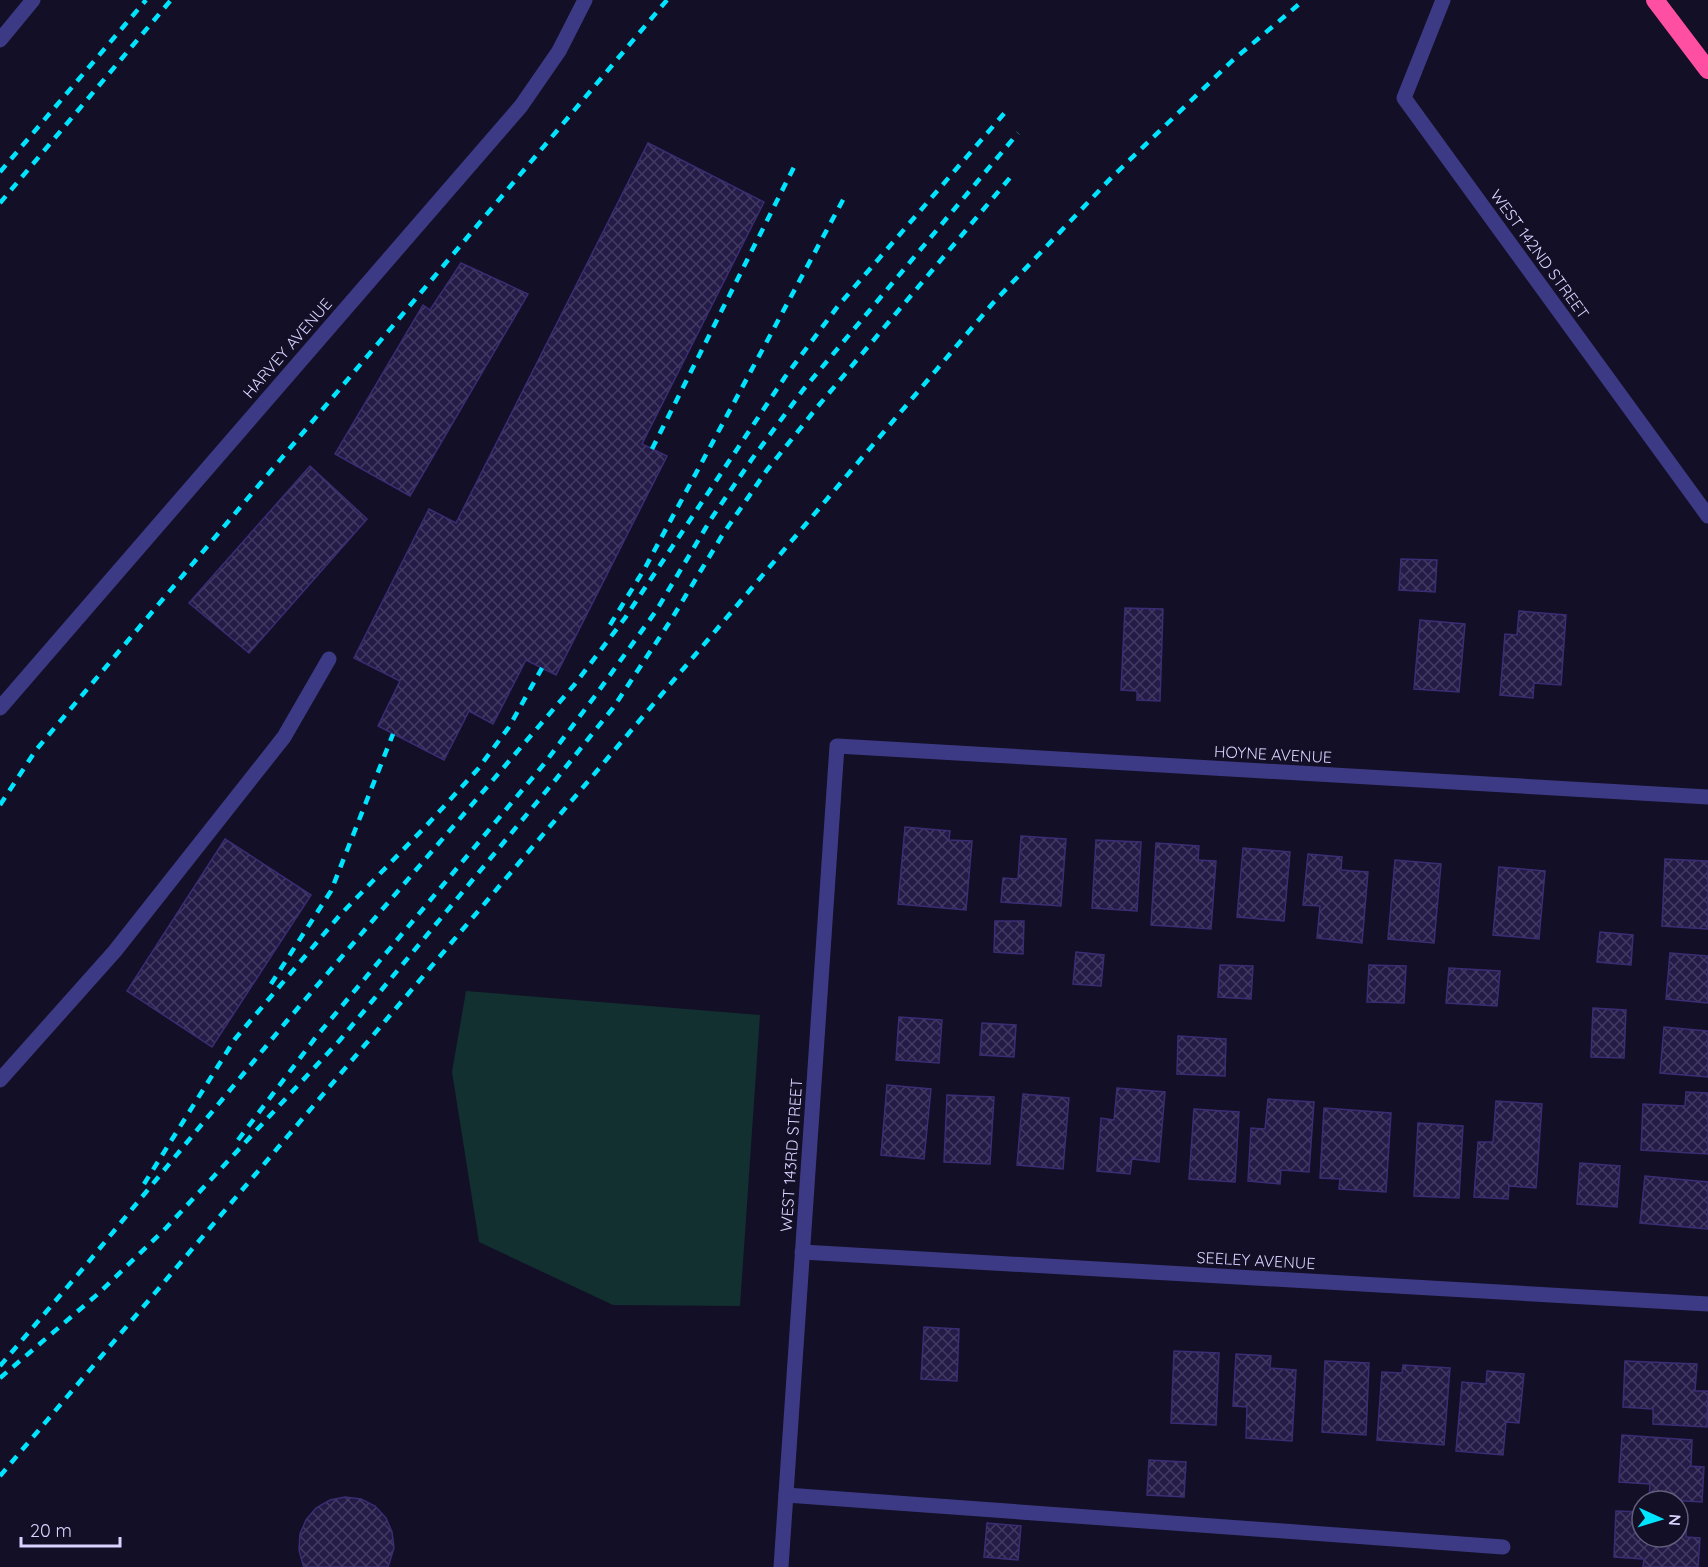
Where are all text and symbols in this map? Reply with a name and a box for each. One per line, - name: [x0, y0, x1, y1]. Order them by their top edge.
- street label: WEST 142ND STREET: [1486, 185, 1594, 323]
- street label: HARVEY AVENUE: [238, 294, 336, 402]
- street label: HOYNE AVENUE: [1213, 741, 1333, 767]
- street label: WEST 143RD STREET: [776, 1077, 806, 1232]
- street label: SEELEY AVENUE: [1196, 1247, 1316, 1273]
- north arrow: [1630, 1489, 1690, 1549]
- scale bar: [21, 1510, 120, 1548]
- text: N: [1665, 1513, 1685, 1527]
- text: 20 m: [30, 1519, 72, 1542]

